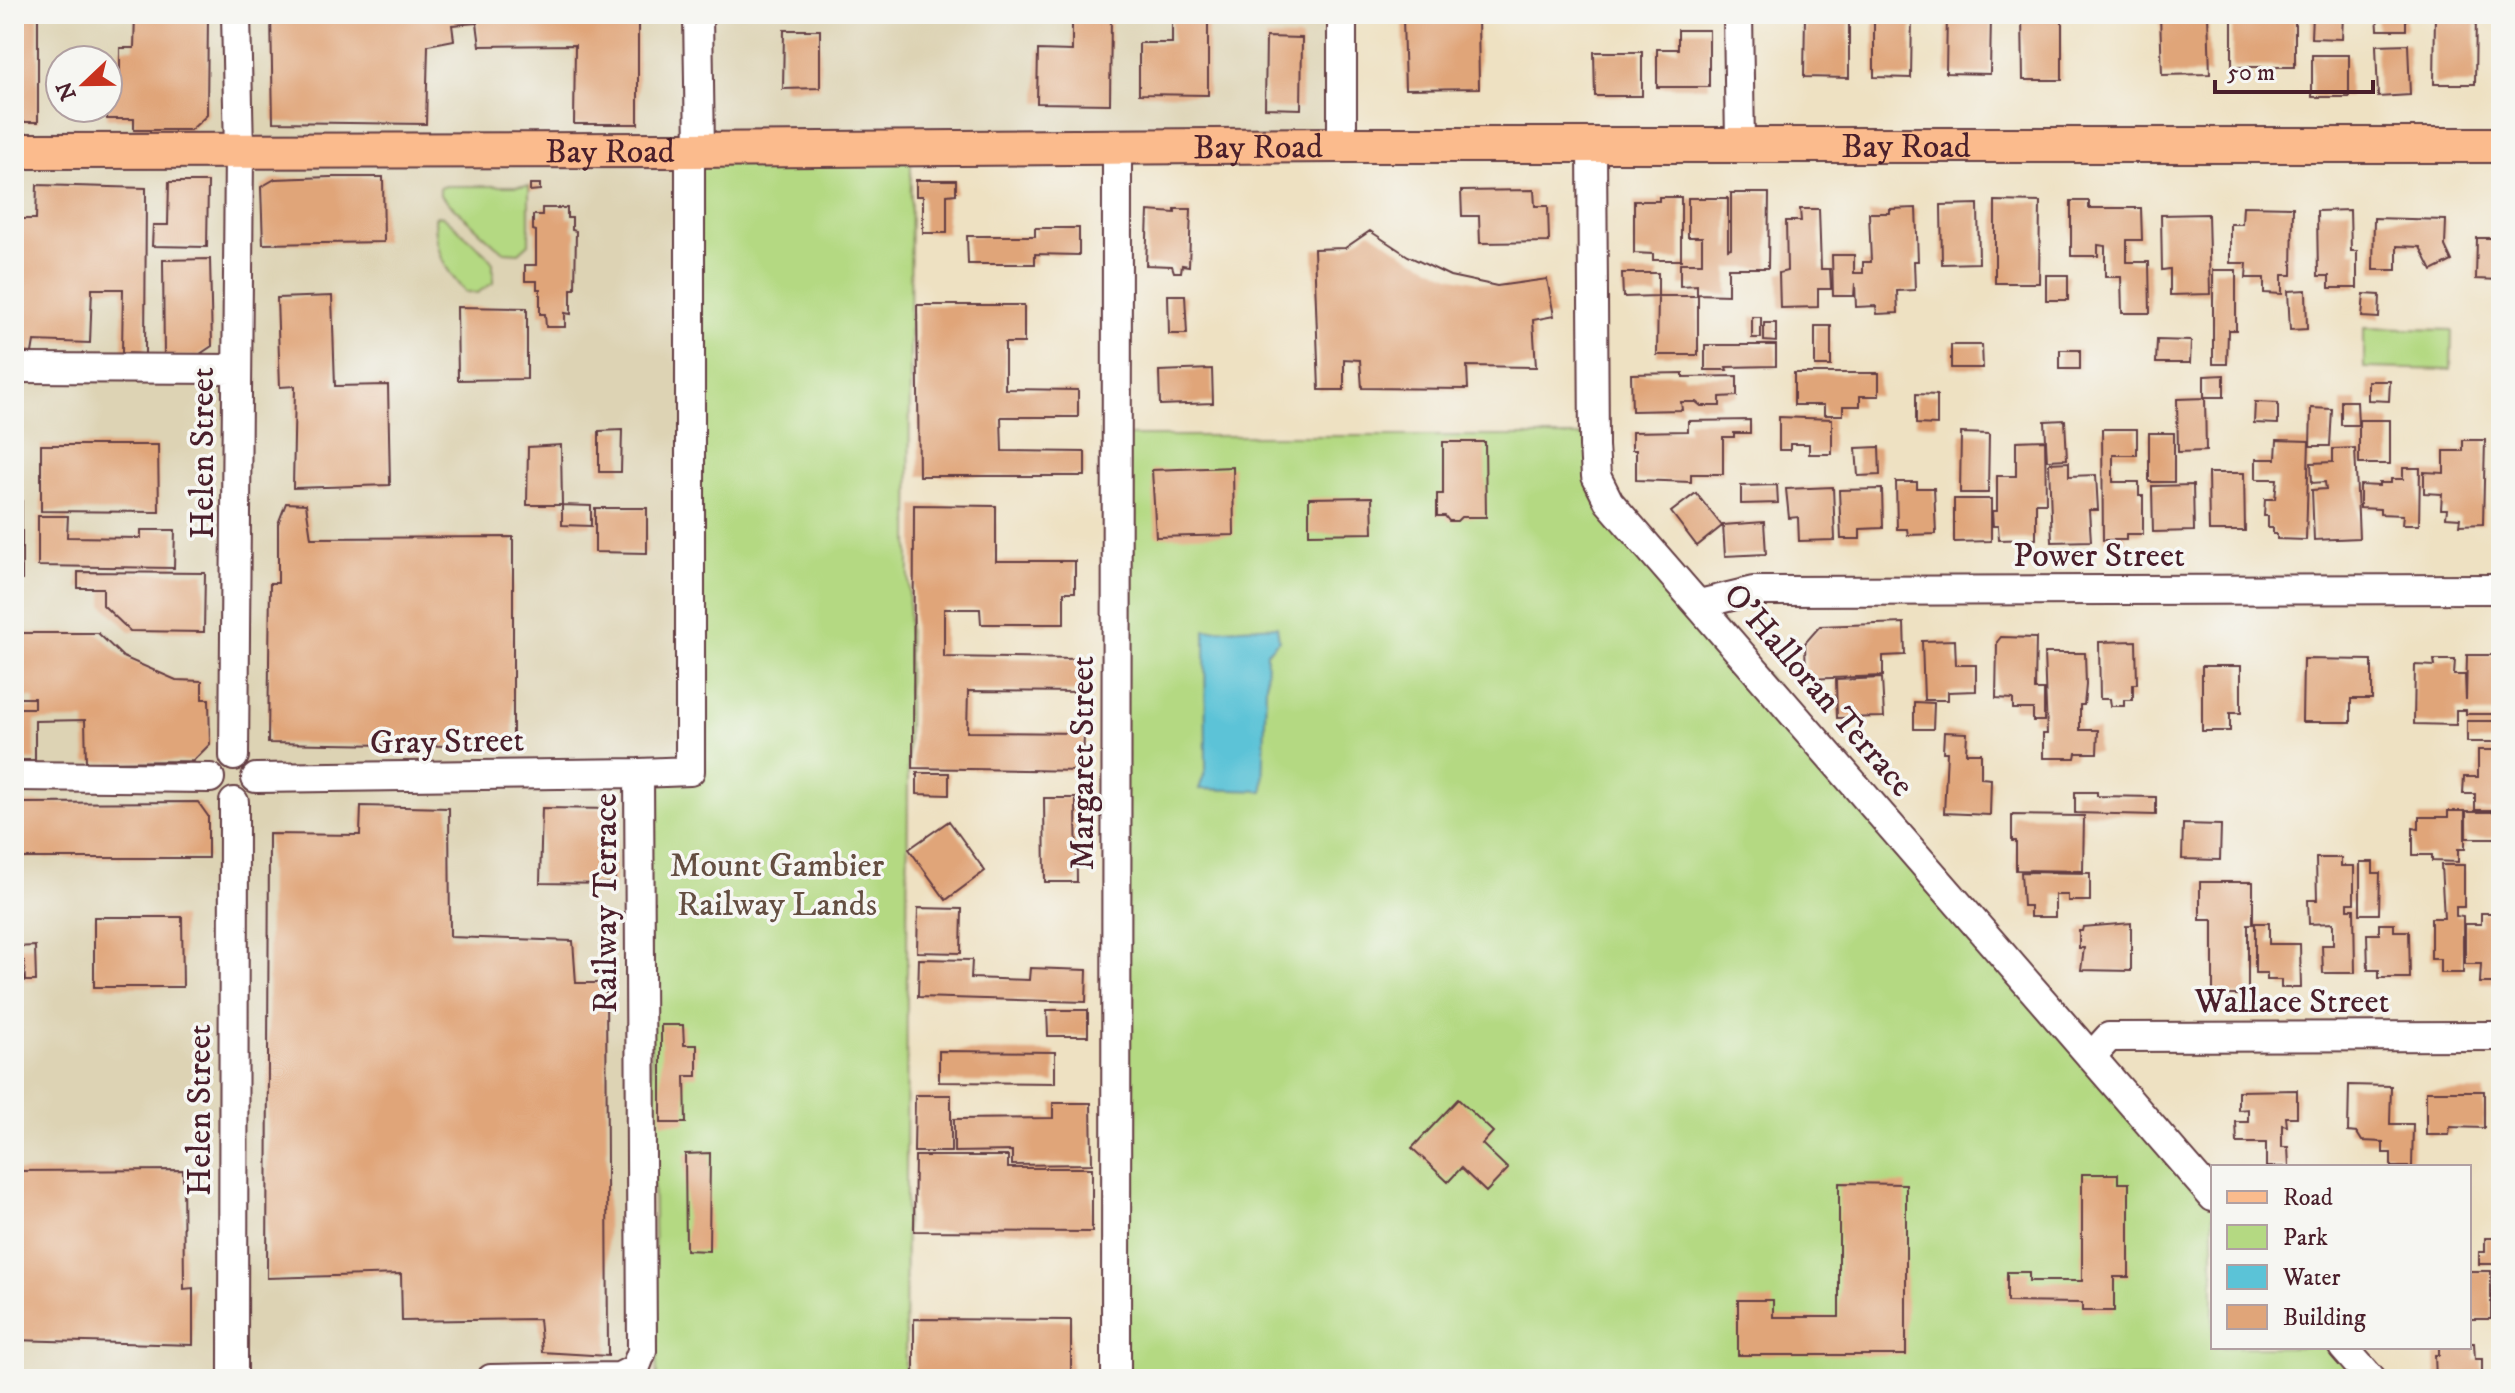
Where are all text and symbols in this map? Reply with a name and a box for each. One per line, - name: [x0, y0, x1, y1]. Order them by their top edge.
- north arrow: [44, 44, 124, 124]
- scale bar: [2215, 44, 2373, 94]
- text: 50 m: [2227, 58, 2275, 88]
- text: N: [51, 77, 83, 104]
- street label: Bay Road: [1193, 126, 1323, 169]
- street label: Bay Road: [1841, 126, 1971, 168]
- street label: Bay Road: [545, 131, 675, 173]
- street label: Helen Street: [182, 367, 224, 539]
- street label: Power Street: [2013, 535, 2185, 577]
- street label: O'Halloran Terrace: [1714, 575, 1923, 806]
- street label: Margaret Street: [1062, 656, 1104, 870]
- street label: Gray Street: [369, 720, 525, 764]
- street label: Railway Terrace: [585, 793, 627, 1013]
- park label: Mount Gambier Railway Lands: [670, 845, 885, 926]
- street label: Wallace Street: [2194, 981, 2390, 1023]
- street label: Helen Street: [179, 1024, 221, 1196]
- legend: [2211, 1165, 2471, 1349]
- text: Road: [2283, 1183, 2333, 1213]
- text: Park: [2283, 1223, 2328, 1253]
- text: Water: [2282, 1263, 2340, 1293]
- text: Building: [2283, 1303, 2366, 1333]

